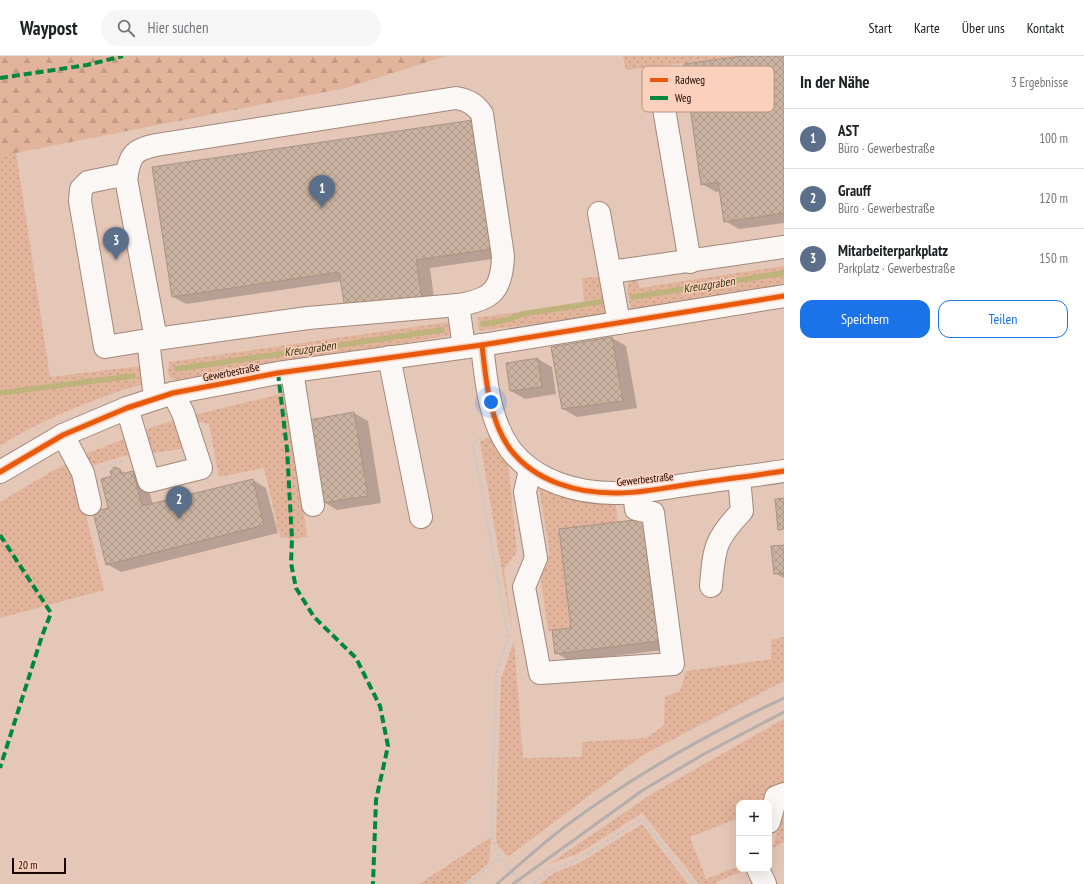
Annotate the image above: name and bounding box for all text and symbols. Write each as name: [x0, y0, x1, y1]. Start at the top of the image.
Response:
search box: [101, 10, 381, 46]
text: Waypost: [20, 16, 77, 40]
icon: search: [115, 17, 137, 39]
text: Hier suchen: [147, 18, 209, 37]
text: Start: [868, 19, 892, 37]
text: Karte: [914, 19, 940, 37]
text: Über uns: [962, 19, 1005, 37]
text: Kontakt: [1027, 19, 1064, 37]
legend: [642, 66, 774, 112]
text: In der Nähe: [800, 71, 870, 93]
text: Radweg: [675, 73, 705, 87]
text: 3 Ergebnisse: [1011, 74, 1068, 91]
text: Weg: [675, 91, 691, 105]
text: AST: [838, 121, 859, 140]
text: 1: [810, 130, 816, 147]
text: 100 m: [1039, 130, 1068, 147]
text: Büro · Gewerbestraße: [838, 140, 935, 157]
pin: 1: [309, 175, 335, 208]
text: Grauff: [838, 181, 871, 200]
text: 2: [810, 190, 816, 207]
text: 120 m: [1039, 190, 1068, 207]
text: Büro · Gewerbestraße: [838, 200, 935, 217]
pin: 3: [103, 227, 129, 260]
text: Mitarbeiterparkplatz: [838, 241, 948, 260]
text: 3: [810, 250, 816, 267]
text: 150 m: [1039, 250, 1068, 267]
text: Parkplatz · Gewerbestraße: [838, 260, 955, 277]
water label: Kreuzgraben: [682, 273, 736, 296]
button: Speichern: [800, 300, 930, 338]
button: Teilen: [938, 300, 1068, 338]
water label: Kreuzgraben: [283, 337, 337, 360]
street label: Gewerbestraße: [202, 360, 261, 384]
your location: [481, 392, 501, 412]
street label: Gewerbestraße: [616, 469, 675, 489]
pin: 2: [166, 486, 192, 519]
map controls: [736, 800, 772, 872]
button: +: [736, 800, 772, 836]
button: −: [736, 836, 772, 872]
scale bar: [12, 856, 66, 875]
text: 20 m: [18, 858, 37, 872]

